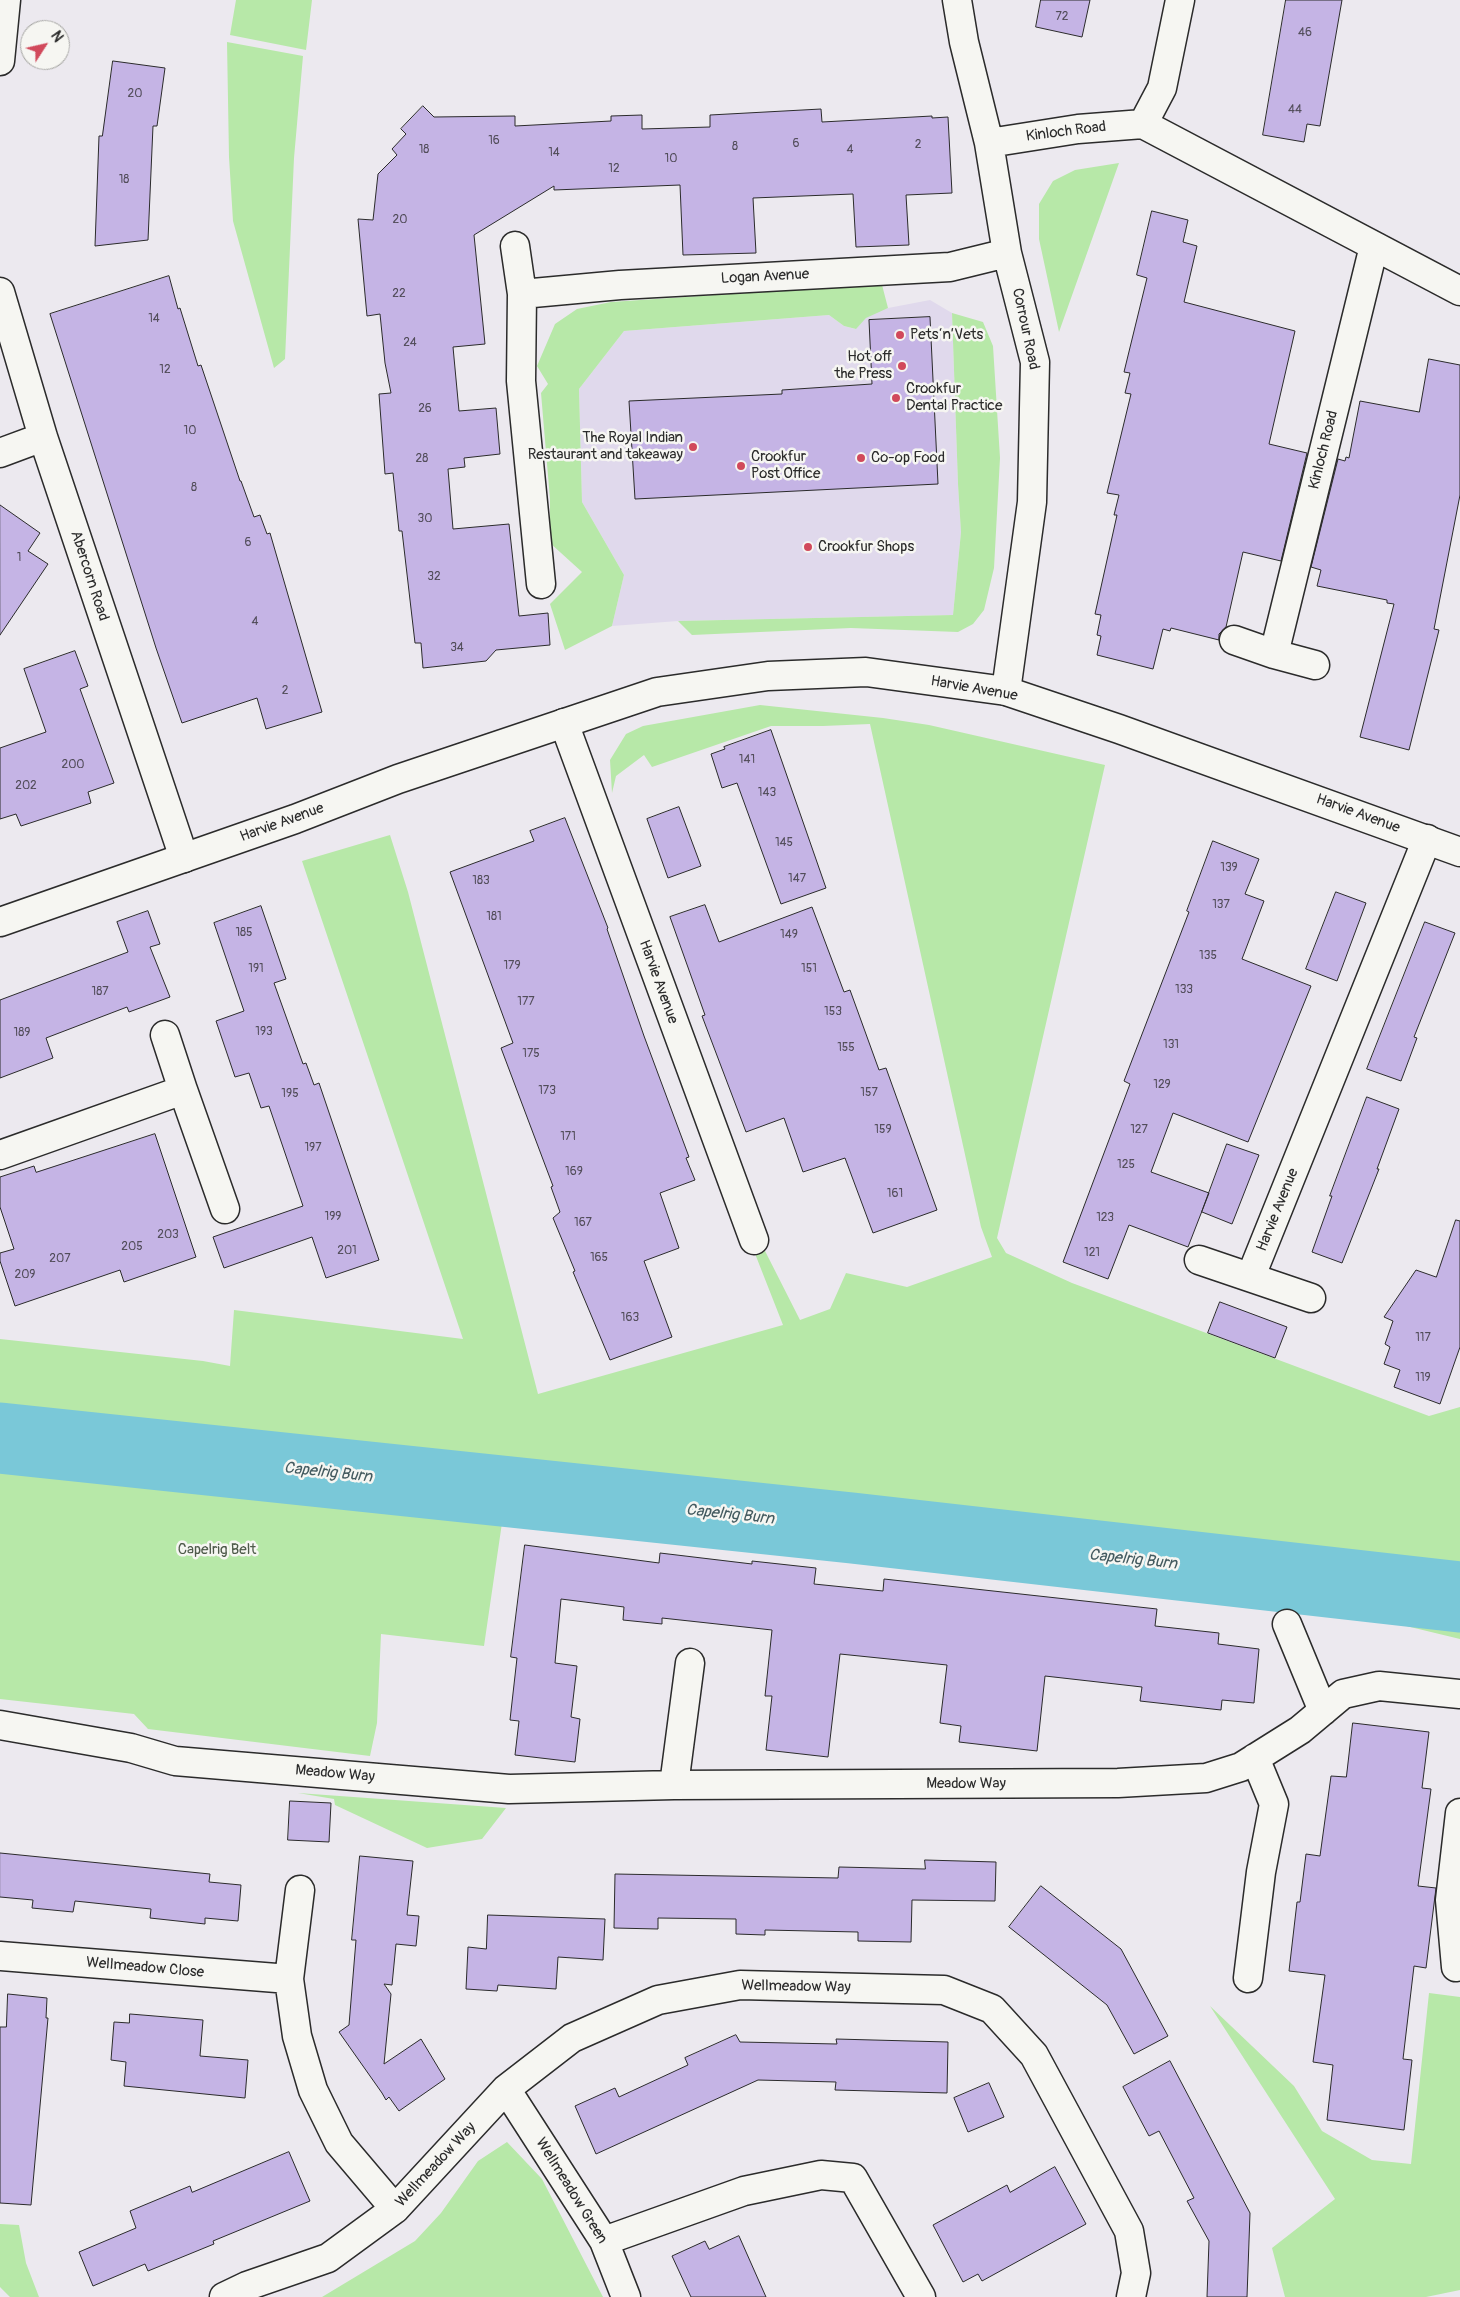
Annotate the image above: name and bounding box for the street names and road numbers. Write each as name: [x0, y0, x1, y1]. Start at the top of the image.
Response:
street label: Kinloch Road: [1025, 118, 1107, 146]
street label: Logan Avenue: [720, 266, 810, 288]
street label: Corrour Road: [1008, 287, 1042, 371]
street label: Kinloch Road: [1306, 409, 1342, 491]
street label: Abercorn Road: [66, 529, 112, 623]
street label: Harvie Avenue: [929, 672, 1019, 706]
street label: Harvie Avenue: [1314, 790, 1402, 838]
street label: Harvie Avenue: [238, 799, 326, 847]
street label: Harvie Avenue: [634, 938, 682, 1026]
street label: Harvie Avenue: [1253, 1166, 1303, 1254]
street label: Meadow Way: [295, 1762, 375, 1786]
street label: Meadow Way: [926, 1775, 1006, 1793]
street label: Wellmeadow Close: [85, 1954, 205, 1982]
street label: Wellmeadow Way: [741, 1977, 851, 1997]
street label: Wellmeadow Way: [392, 2119, 480, 2211]
street label: Wellmeadow Green: [531, 2135, 611, 2247]

